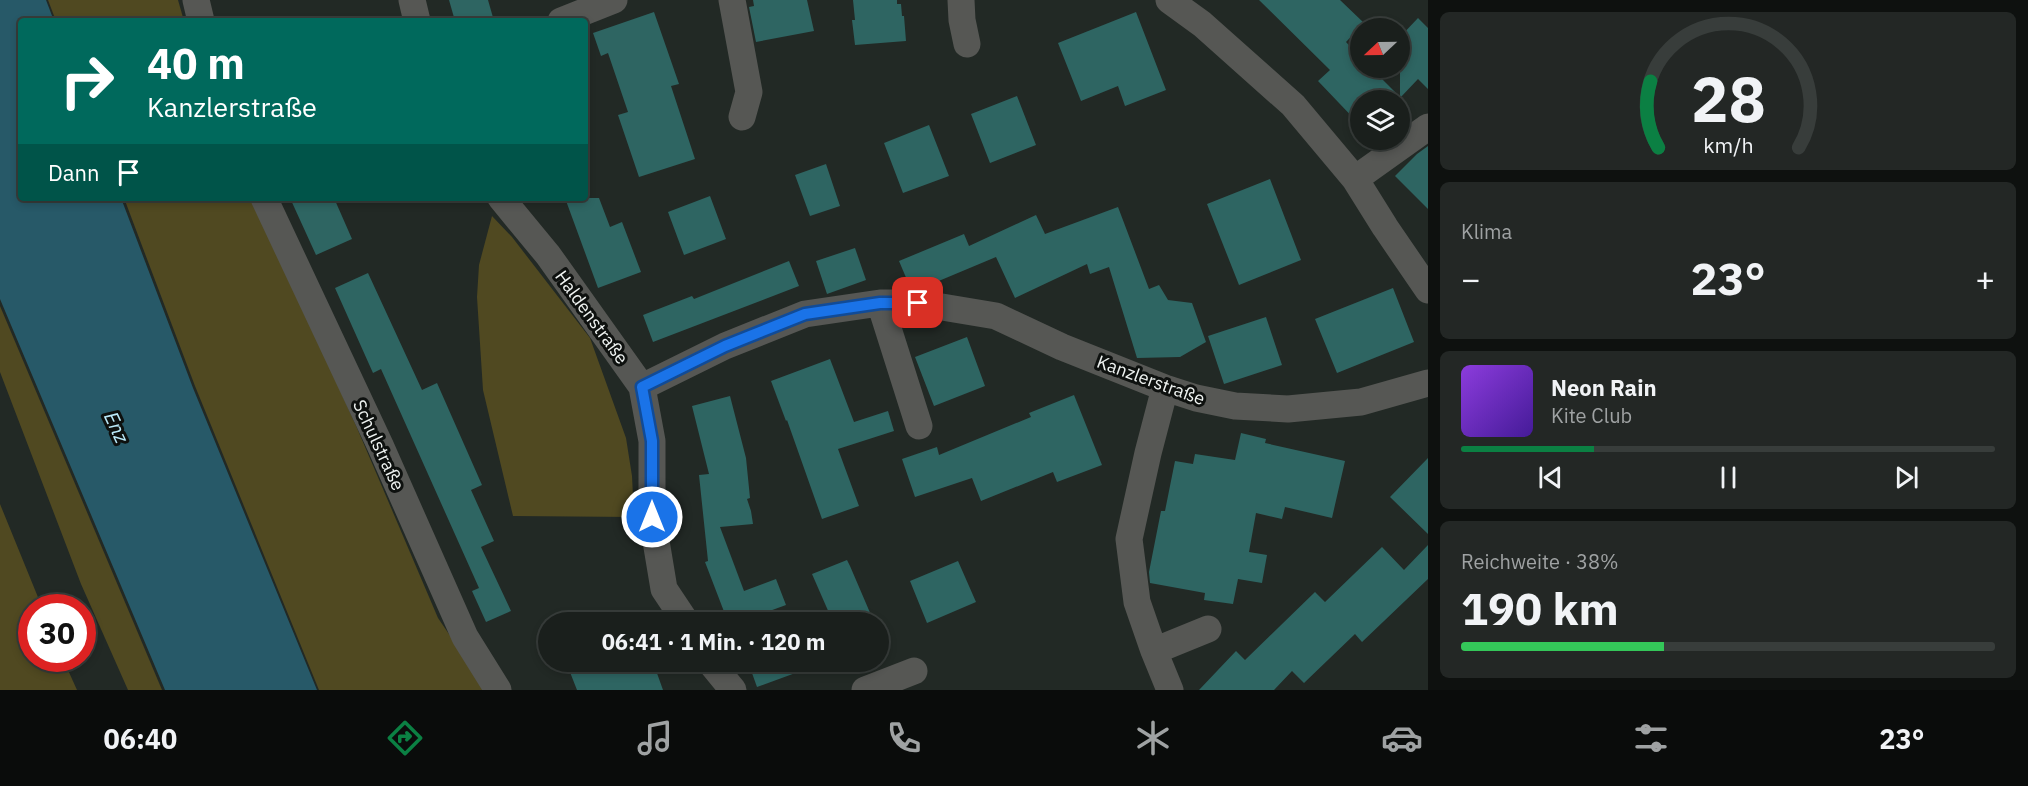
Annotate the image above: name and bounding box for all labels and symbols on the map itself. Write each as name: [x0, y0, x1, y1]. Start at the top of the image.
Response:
north arrow: [1350, 18, 1410, 78]
street label: Haldenstraße: [550, 266, 634, 368]
pin: [892, 277, 943, 328]
street label: Kanzlerstraße: [1094, 350, 1208, 410]
street label: Schulstraße: [348, 396, 410, 494]
water label: Enz: [98, 407, 136, 448]
position arrow: [620, 485, 684, 549]
speed limit sign: 30: [18, 594, 96, 672]

